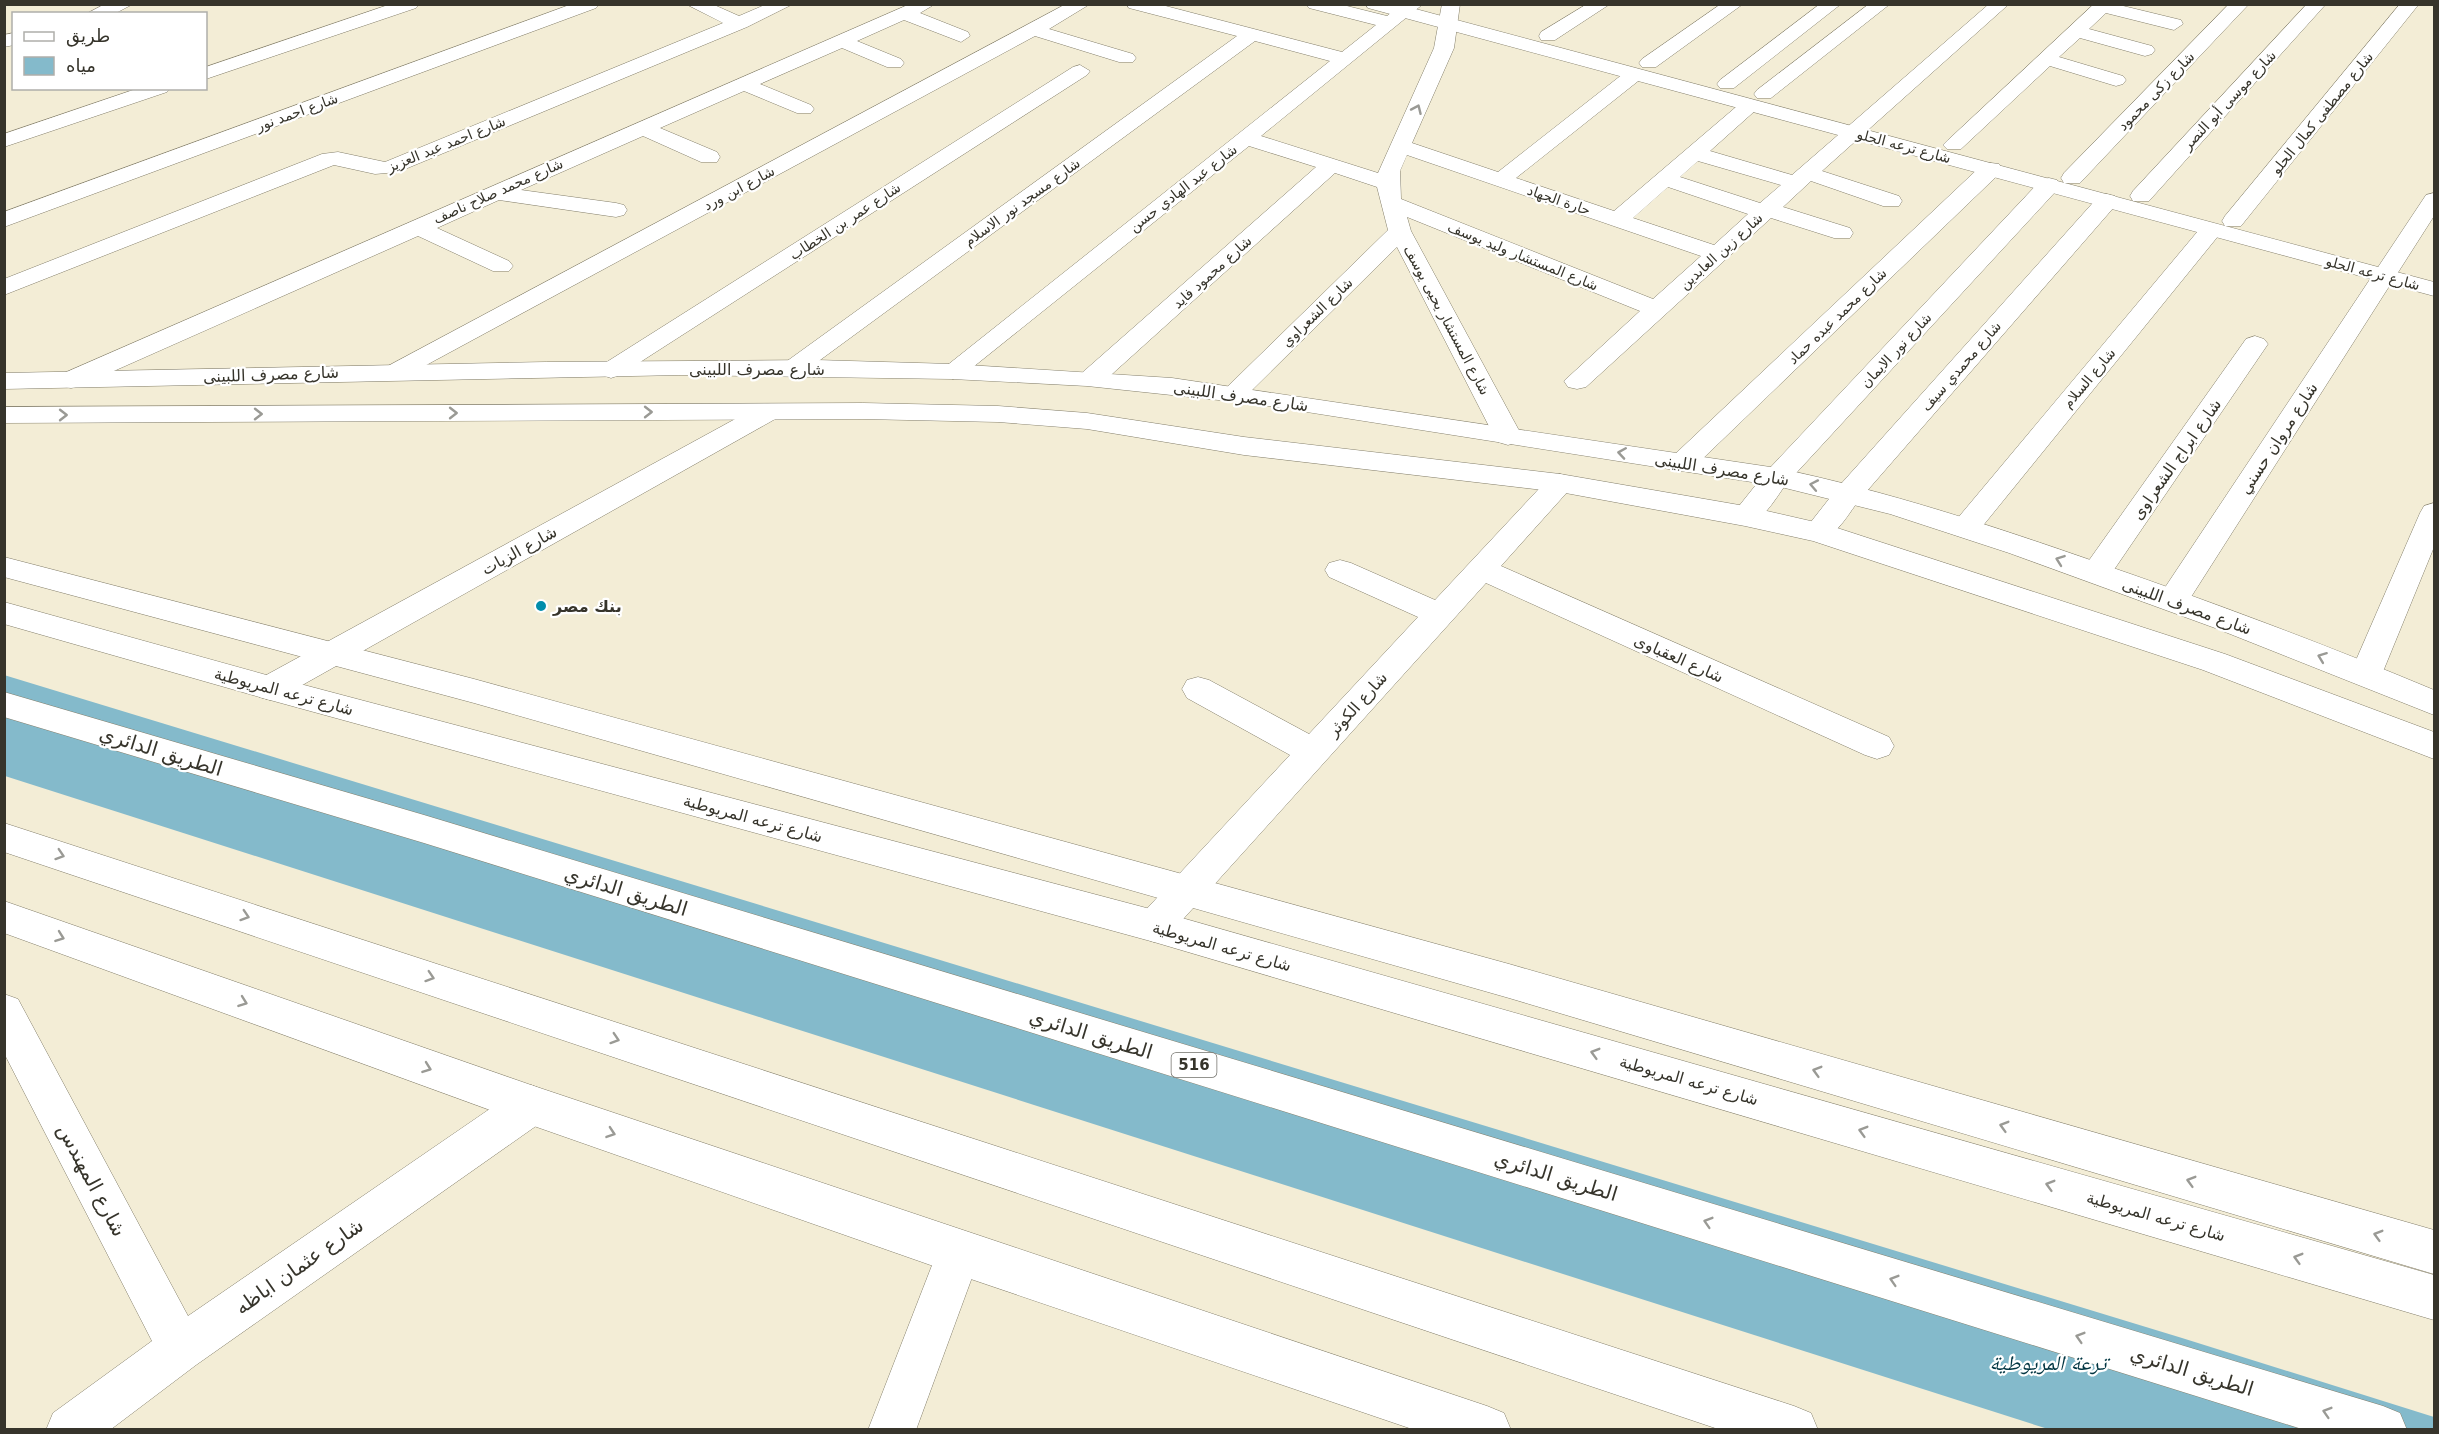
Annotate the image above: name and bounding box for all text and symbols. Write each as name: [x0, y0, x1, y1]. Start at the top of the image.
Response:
legend: [12, 12, 207, 90]
text: طريق: [66, 25, 110, 47]
street label: شارع موسى أبو النصر: [2177, 46, 2280, 154]
street label: شارع زكى محمود: [2114, 48, 2198, 134]
street label: شارع مصطفى كمال الحلو: [2267, 49, 2377, 179]
text: مياه: [66, 55, 96, 76]
street label: شارع احمد نور: [253, 90, 340, 135]
one-way arrow: [1409, 105, 1421, 116]
street label: شارع احمد عبد العزيز: [383, 113, 508, 176]
street label: شارع ترعه الحلو: [1854, 126, 1953, 167]
street label: شارع عبد الهادي حسن: [1126, 141, 1241, 236]
street label: شارع محمد صلاح ناصف: [431, 155, 566, 228]
street label: شارع مسجد نور الاسلام: [961, 155, 1084, 250]
street label: شارع ابن ورد: [701, 163, 778, 214]
street label: شارع عمر بن الخطاب: [786, 179, 904, 264]
street label: حارة الجهاد: [1525, 182, 1593, 219]
street label: شارع زين العابدين: [1676, 209, 1767, 293]
street label: شارع المستشار وليد يوسف: [1445, 218, 1601, 294]
street label: شارع محمود فايد: [1169, 232, 1255, 312]
street label: شارع المستشار يحيى يوسف: [1400, 242, 1493, 398]
street label: شارع ترعه الحلو: [2323, 253, 2422, 294]
street label: شارع محمد عبده حماد: [1784, 265, 1890, 368]
street label: شارع الشعراوي: [1278, 274, 1356, 351]
street label: شارع نور الايمان: [1857, 309, 1935, 391]
street label: شارع محمدي سيف: [1918, 318, 2005, 415]
street label: شارع السلام: [2059, 345, 2119, 412]
street label: شارع مصرف اللبينى: [689, 360, 825, 380]
street label: شارع مصرف اللبينى: [203, 363, 339, 387]
street label: شارع مصرف اللبينى: [1172, 378, 1310, 416]
street label: شارع مروان حسني: [2235, 379, 2322, 498]
street label: شارع ابراج الشعراوى: [2128, 395, 2226, 524]
one-way arrow: [643, 406, 652, 418]
one-way arrow: [448, 407, 457, 419]
one-way arrow: [253, 408, 262, 420]
one-way arrow: [58, 409, 67, 421]
one-way arrow: [1617, 448, 1626, 460]
street label: شارع مصرف اللبينى: [1653, 449, 1791, 491]
one-way arrow: [1809, 479, 1819, 492]
street label: شارع الزيات: [478, 522, 561, 580]
one-way arrow: [2056, 555, 2067, 567]
street label: شارع مصرف اللبينى: [2119, 574, 2254, 640]
place label: بنك مصر: [552, 597, 622, 616]
marker: بنك مصر: [534, 599, 548, 613]
street label: شارع العقباوى: [1631, 630, 1726, 688]
one-way arrow: [2317, 652, 2328, 664]
street label: شارع ترعه المريوطية: [212, 664, 356, 720]
street label: شارع الكوثر: [1323, 668, 1392, 742]
street label: الطريق الدائري: [96, 721, 226, 782]
street label: شارع ترعه المريوطية: [681, 791, 825, 847]
one-way arrow: [54, 848, 65, 860]
street label: الطريق الدائري: [561, 861, 691, 922]
one-way arrow: [239, 909, 250, 921]
street label: شارع ترعه المريوطية: [1150, 918, 1293, 976]
one-way arrow: [54, 929, 64, 942]
one-way arrow: [424, 970, 435, 983]
one-way arrow: [237, 995, 248, 1008]
street label: الطريق الدائري: [1026, 1004, 1156, 1065]
one-way arrow: [609, 1032, 620, 1044]
one-way arrow: [1590, 1048, 1601, 1060]
street label: شارع ترعه المريوطية: [1617, 1052, 1760, 1110]
road number: 516: [1172, 1053, 1216, 1077]
one-way arrow: [421, 1061, 432, 1074]
one-way arrow: [1812, 1066, 1823, 1078]
street label: شارع المهندس: [52, 1120, 132, 1240]
one-way arrow: [1999, 1121, 2010, 1133]
one-way arrow: [605, 1125, 616, 1138]
one-way arrow: [1858, 1125, 1868, 1138]
street label: الطريق الدائري: [1491, 1146, 1621, 1207]
one-way arrow: [2186, 1176, 2197, 1188]
one-way arrow: [2045, 1180, 2056, 1192]
street label: شارع ترعه المريوطية: [2084, 1188, 2227, 1246]
street label: شارع عثمان اباظه: [230, 1213, 368, 1319]
one-way arrow: [1703, 1217, 1714, 1230]
one-way arrow: [2373, 1230, 2383, 1243]
one-way arrow: [2293, 1253, 2304, 1265]
one-way arrow: [1889, 1275, 1900, 1287]
one-way arrow: [2076, 1332, 2086, 1344]
street label: الطريق الدائري: [2127, 1341, 2257, 1402]
water label: ترعة المريوطية: [1989, 1351, 2111, 1375]
one-way arrow: [2322, 1407, 2333, 1419]

